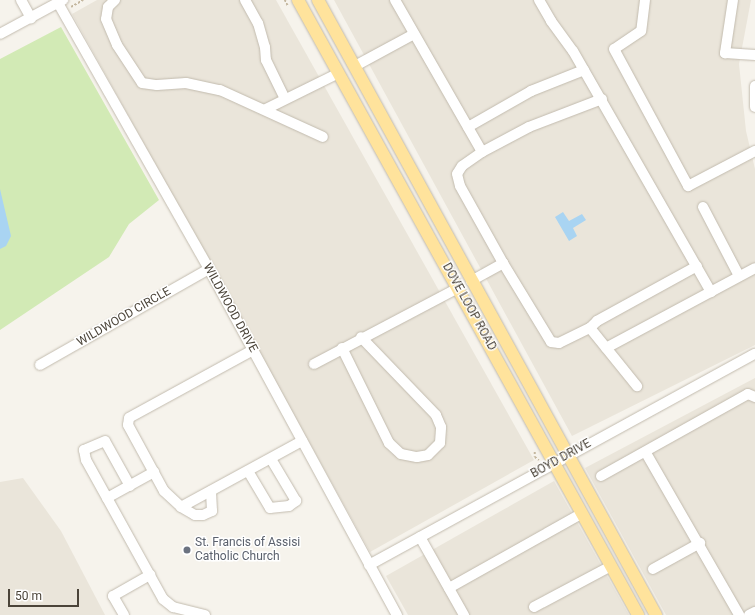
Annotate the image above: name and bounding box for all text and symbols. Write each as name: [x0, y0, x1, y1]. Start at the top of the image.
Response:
street label: WILDWOOD DRIVE: [200, 261, 260, 355]
street label: DOVE LOOP ROAD: [439, 261, 499, 353]
street label: WILDWOOD CIRCLE: [75, 284, 173, 350]
street label: BOYD DRIVE: [528, 437, 594, 481]
place label: St. Francis of Assisi Catholic Church: [195, 536, 300, 564]
marker: St. Francis of Assisi Catholic Church: [182, 545, 192, 555]
scale bar: [10, 581, 81, 607]
text: 50 m: [15, 589, 42, 603]

